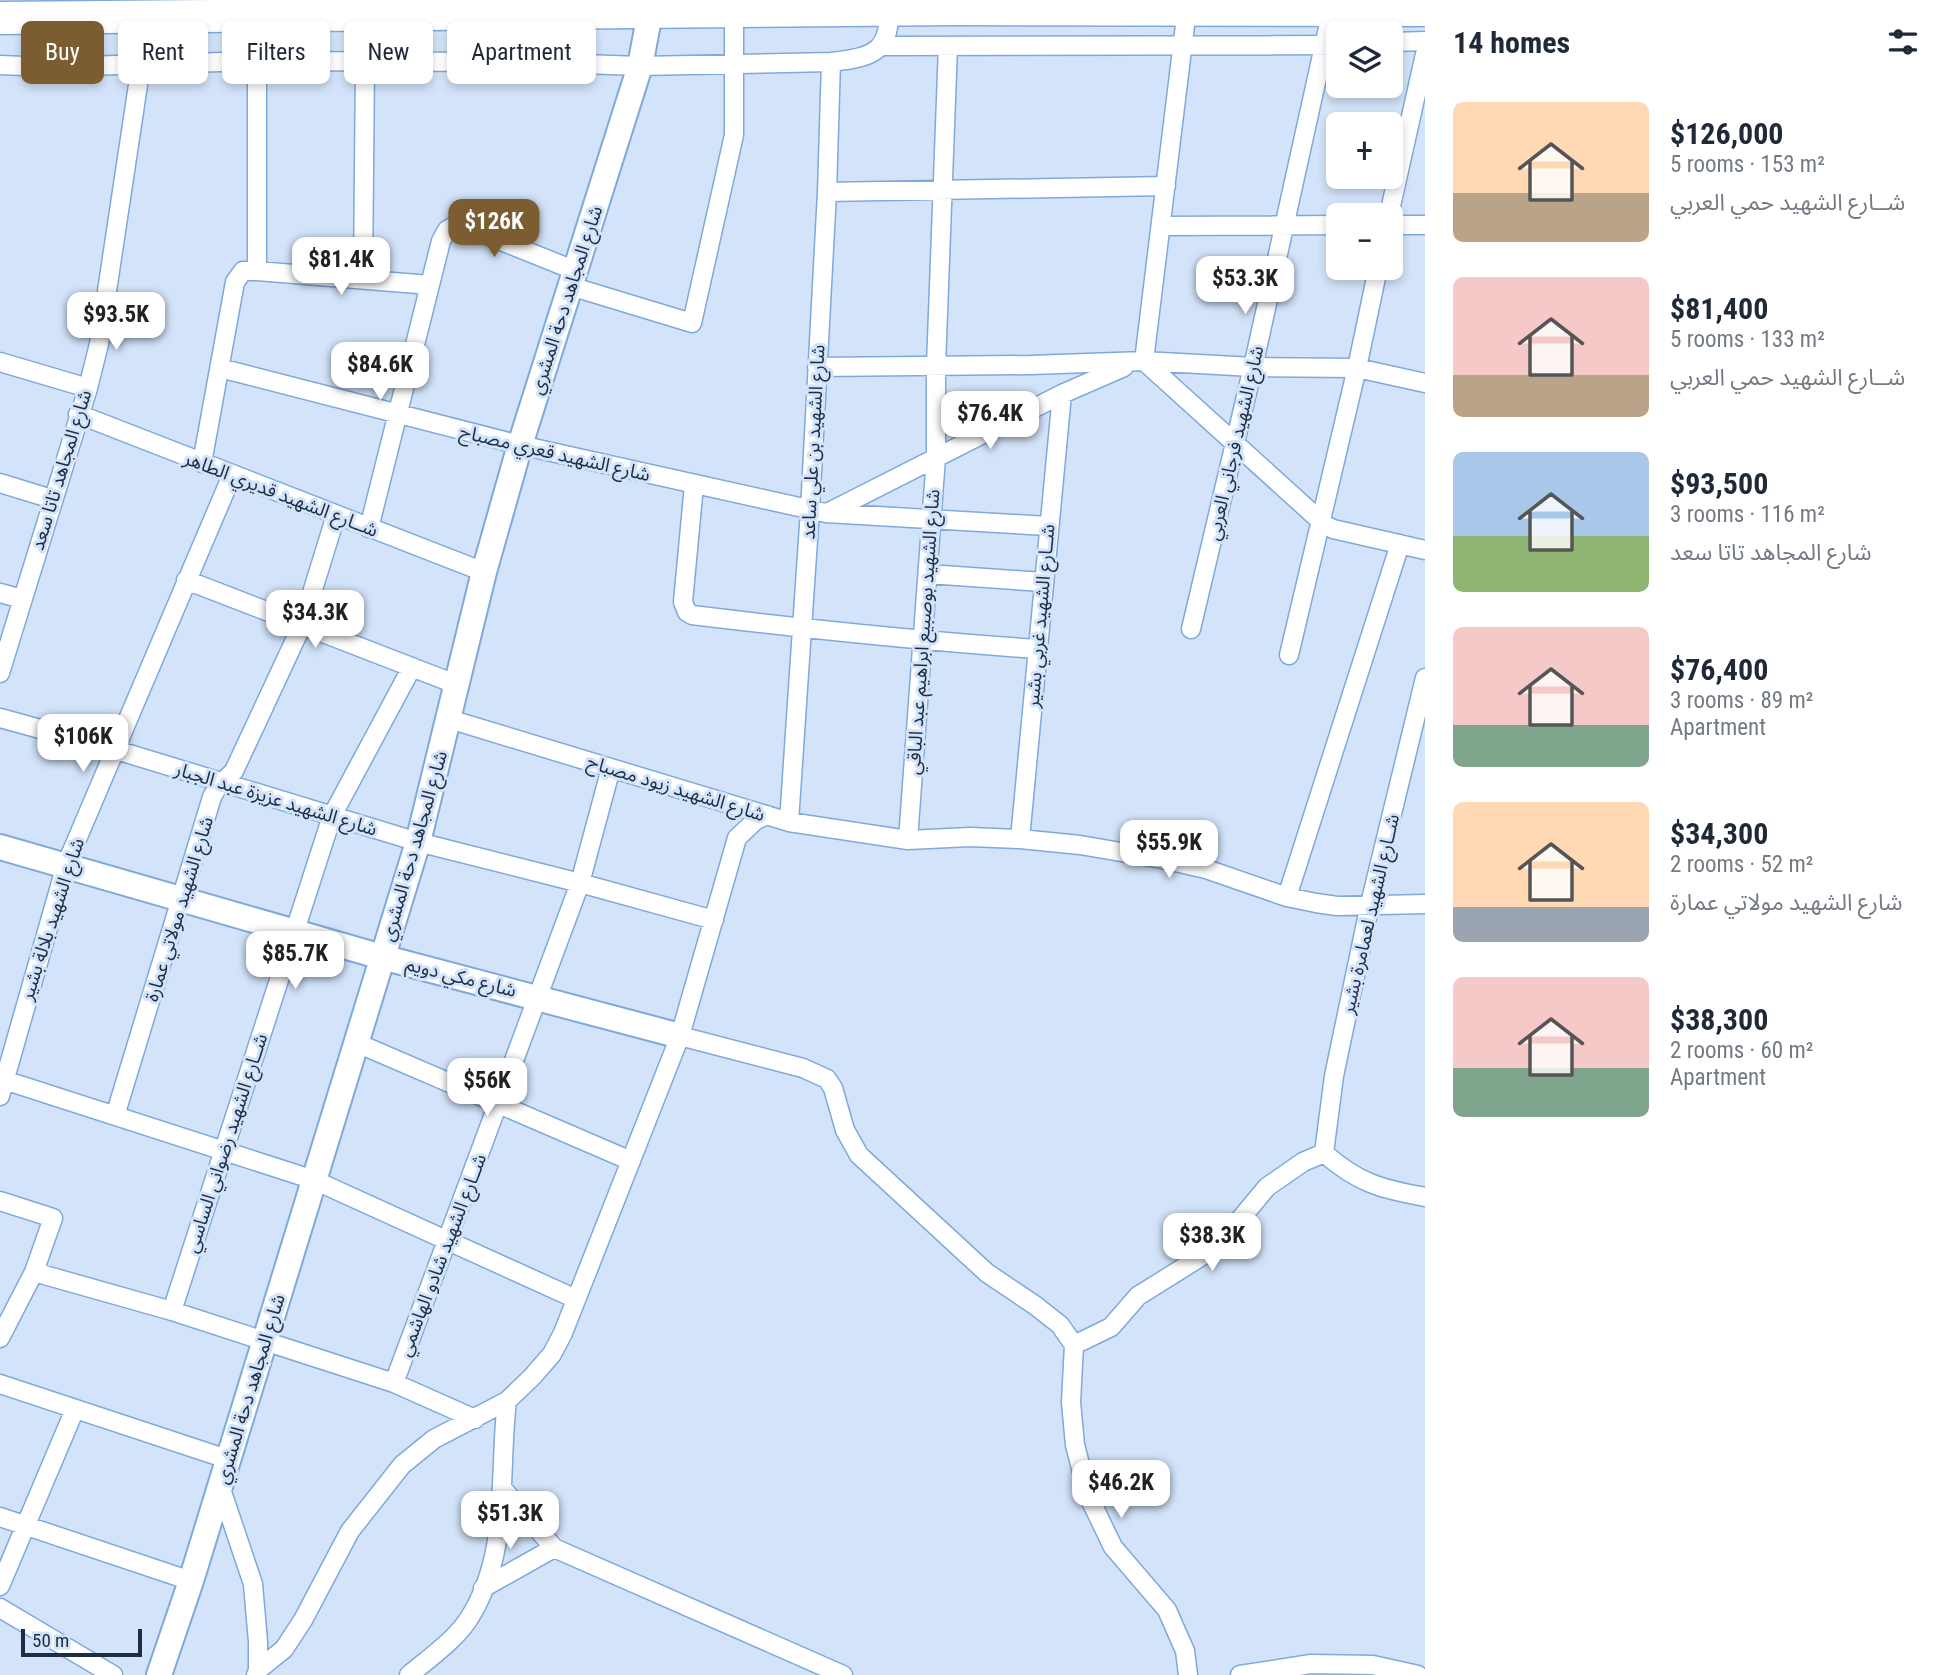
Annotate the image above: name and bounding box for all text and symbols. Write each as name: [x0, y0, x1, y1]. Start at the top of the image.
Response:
chip: Buy: [21, 21, 104, 84]
chip: Rent: [118, 21, 208, 84]
chip: Filters: [222, 21, 330, 84]
chip: New: [344, 21, 433, 84]
chip: Apartment: [447, 21, 596, 84]
map controls: [1326, 21, 1403, 280]
button: layers: [1326, 21, 1403, 98]
icon: filters: [1884, 23, 1922, 61]
text: 14 homes: [1453, 25, 1570, 60]
button: +: [1326, 112, 1403, 189]
text: $126,000: [1670, 116, 1783, 151]
icon: home: [1509, 130, 1593, 214]
text: 5 rooms · 153 m²: [1670, 151, 1825, 178]
text: شــارع الشهيد حمي العربي: [1670, 189, 1905, 216]
pin: $126K: [445, 200, 543, 259]
street label: شارع المجاهد دحة المشري: [525, 203, 611, 398]
button: −: [1326, 203, 1403, 280]
text: $126K: [464, 208, 524, 235]
pin: $81.4K: [284, 238, 398, 297]
text: $81.4K: [308, 246, 374, 273]
pin: $53.3K: [1188, 256, 1302, 316]
text: $53.3K: [1212, 265, 1278, 292]
text: $81,400: [1670, 291, 1768, 326]
pin: $93.5K: [59, 292, 173, 352]
text: $93.5K: [83, 301, 149, 328]
icon: home: [1509, 305, 1593, 389]
text: 5 rooms · 133 m²: [1670, 326, 1825, 353]
pin: $84.6K: [323, 342, 437, 402]
street label: شارع الشهيد فرجاني العربي: [1201, 343, 1272, 543]
street label: شارع الشهيد بن علي ساعد: [796, 344, 833, 540]
text: $84.6K: [347, 351, 413, 378]
text: شــارع الشهيد حمي العربي: [1670, 364, 1905, 391]
street label: شارع المجاهد تاتا سعد: [26, 387, 98, 554]
pin: $76.4K: [933, 392, 1047, 451]
text: $76.4K: [957, 400, 1023, 427]
street label: شارع الشهيد قعري مصباح: [457, 420, 653, 489]
street label: شــارع الشهيد قديري الطاهر: [179, 446, 381, 545]
text: $93,500: [1670, 466, 1768, 501]
icon: home: [1509, 480, 1593, 564]
street label: شارع الشهيد بوصبيع ابراهيم عبد الباقي: [902, 488, 948, 776]
text: 3 rooms · 116 m²: [1670, 501, 1825, 528]
street label: شــارع الشهيد غربي بشير: [1020, 523, 1063, 710]
text: شارع المجاهد تاتا سعد: [1670, 539, 1872, 566]
pin: $34.3K: [258, 590, 372, 650]
text: $34.3K: [282, 599, 348, 626]
text: $76,400: [1670, 652, 1768, 687]
icon: home: [1509, 655, 1593, 739]
text: 3 rooms · 89 m²: [1670, 687, 1813, 714]
pin: $106K: [34, 714, 132, 774]
text: Apartment: [1670, 714, 1766, 741]
text: $106K: [53, 723, 113, 750]
street label: شارع المجاهد دحة المشري: [376, 748, 456, 945]
street label: شارع الشهيد زيود مصباح: [584, 750, 768, 828]
street label: شارع الشهيد عزيزة عبد الجبار: [171, 757, 380, 843]
street label: شــارع الشهيد لعمامرة بشير: [1336, 812, 1406, 1018]
street label: شارع الشهيد مولاتي عمارة: [140, 814, 221, 1005]
text: $34,300: [1670, 816, 1768, 851]
pin: $55.9K: [1112, 820, 1226, 880]
text: $55.9K: [1136, 829, 1202, 856]
icon: home: [1509, 830, 1593, 914]
street label: شارع الشهيد بلالة بشير: [15, 835, 91, 1005]
text: 2 rooms · 52 m²: [1670, 851, 1813, 878]
text: شارع الشهيد مولاتي عمارة: [1670, 889, 1903, 916]
pin: $85.7K: [238, 932, 352, 991]
text: $85.7K: [262, 940, 328, 967]
street label: شارع مكي دويم: [402, 952, 519, 1005]
text: $38,300: [1670, 1002, 1768, 1037]
icon: home: [1509, 1005, 1593, 1089]
street label: شــارع الشهيد رضواني الساسي: [180, 1031, 276, 1256]
text: 2 rooms · 60 m²: [1670, 1037, 1813, 1064]
pin: $56K: [446, 1058, 528, 1118]
text: Apartment: [1670, 1064, 1766, 1091]
text: $56K: [463, 1067, 511, 1094]
street label: شــارع الشهيد شادو الهاشمي: [393, 1150, 494, 1361]
pin: $38.3K: [1155, 1214, 1269, 1273]
text: $38.3K: [1179, 1222, 1245, 1249]
street label: شارع المجاهد دحة المشري: [210, 1291, 293, 1488]
pin: $46.2K: [1064, 1460, 1178, 1520]
text: $46.2K: [1088, 1469, 1154, 1496]
pin: $51.3K: [453, 1492, 567, 1551]
text: $51.3K: [477, 1500, 543, 1527]
scale bar: [21, 1626, 142, 1658]
text: 50 m: [32, 1629, 69, 1652]

